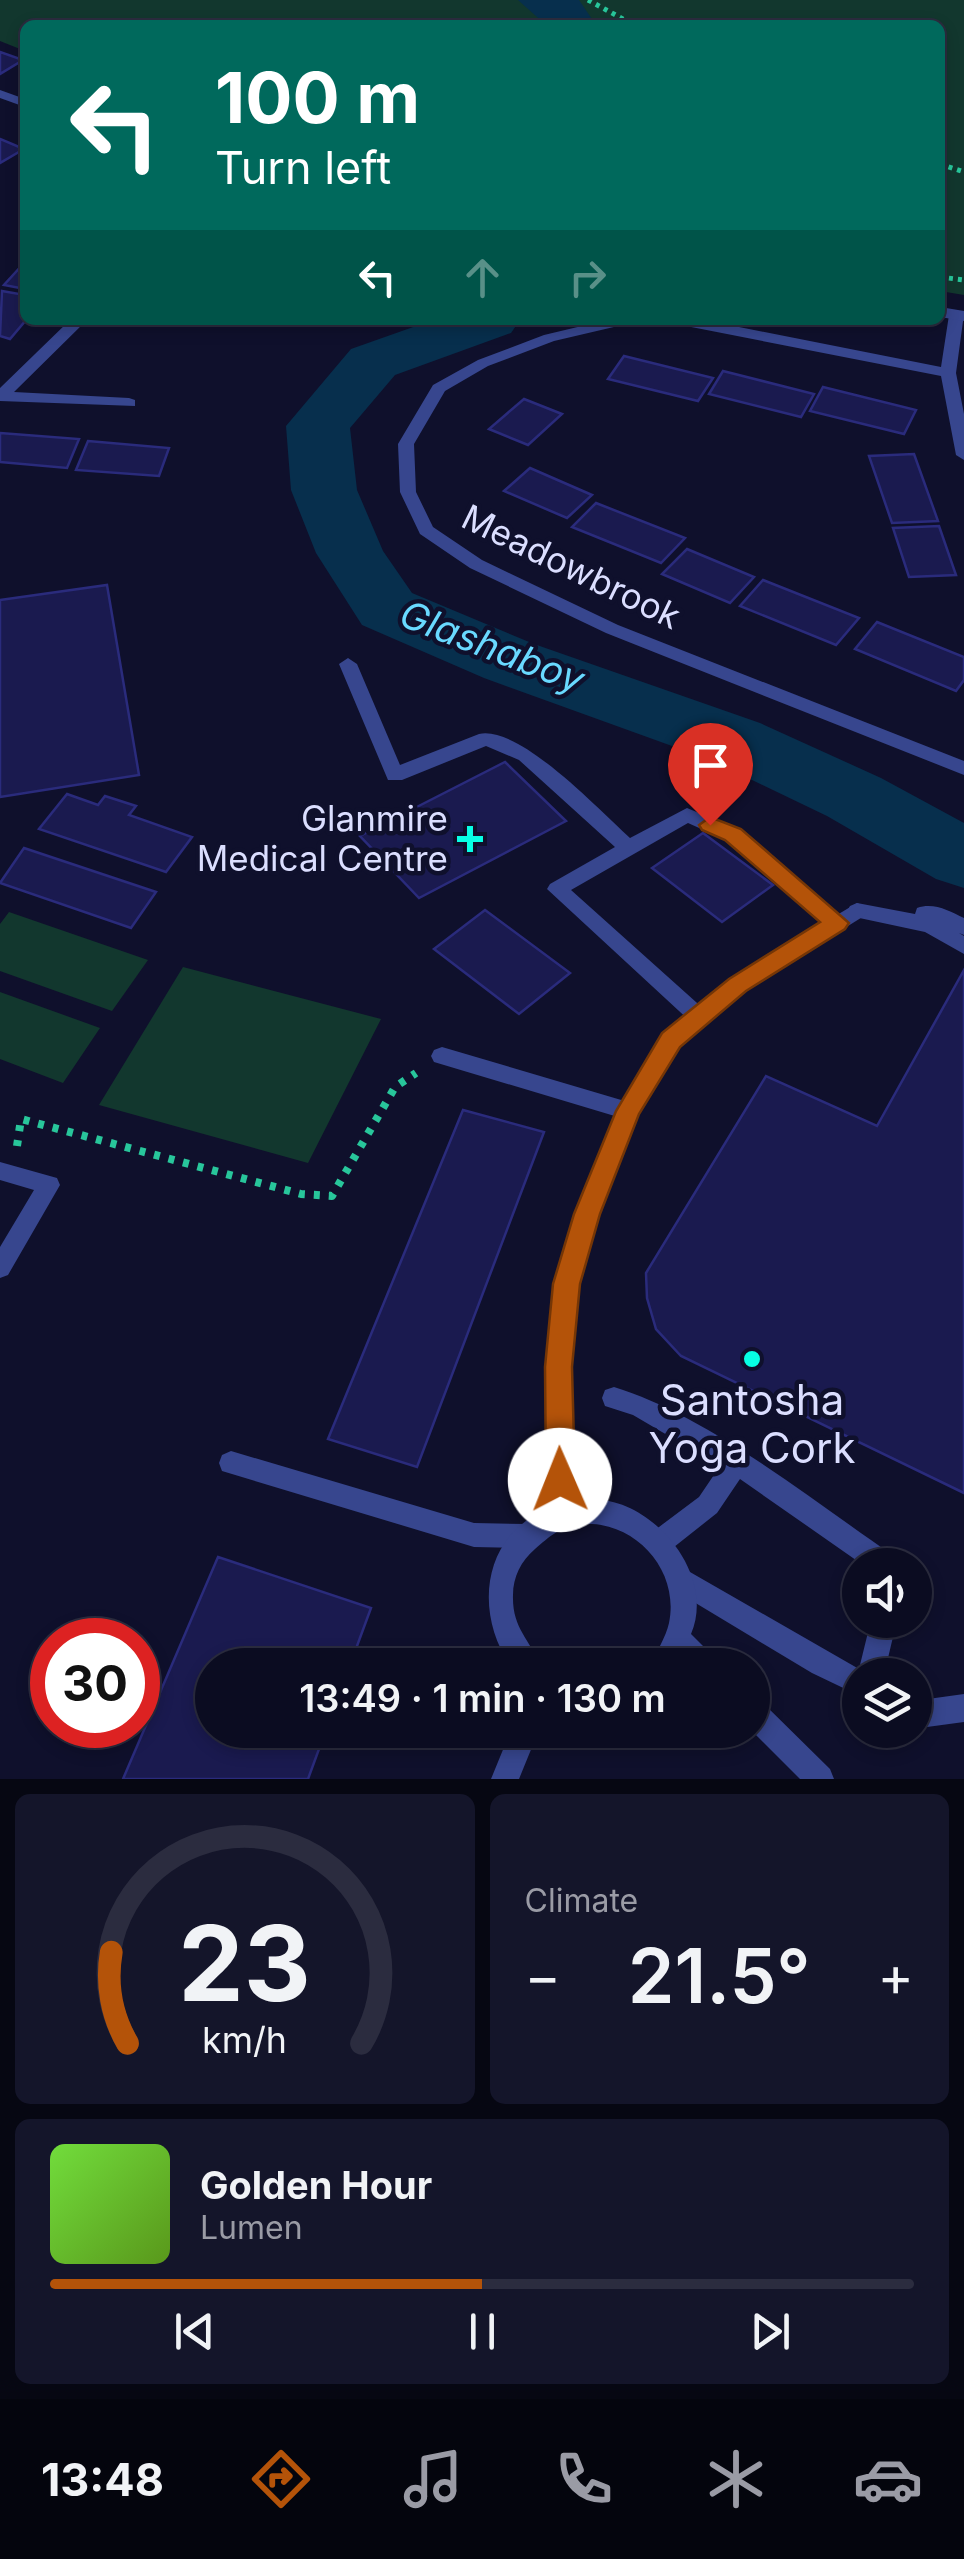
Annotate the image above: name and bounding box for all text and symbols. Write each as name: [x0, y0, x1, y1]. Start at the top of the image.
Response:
text: 100 m: [215, 55, 420, 140]
icon: left: [50, 60, 180, 190]
text: Turn left: [215, 140, 391, 195]
icon: left: [350, 250, 405, 305]
icon: ahead: [455, 250, 510, 305]
icon: right: [560, 250, 615, 305]
street label: Meadowbrook: [455, 495, 687, 637]
water label: Glashaboy: [394, 590, 592, 703]
pin: [668, 723, 753, 826]
icon: arrive: [683, 738, 738, 793]
place label: Glanmire Medical Centre: [197, 797, 448, 879]
marker: Glanmire Medical Centre: [457, 826, 483, 852]
marker: Santosha Yoga Cork: [741, 1348, 763, 1370]
place label: Santosha Yoga Cork: [648, 1374, 856, 1473]
position arrow: [508, 1428, 612, 1532]
map controls: [842, 1548, 932, 1748]
button: sound: [842, 1548, 932, 1638]
speed limit sign: 30: [30, 1618, 160, 1748]
button: layers: [842, 1658, 932, 1748]
text: 13:49 · 1 min · 130 m: [299, 1675, 666, 1721]
text: Climate: [525, 1881, 638, 1920]
text: 23: [178, 1900, 311, 2026]
text: 21.5°: [628, 1930, 811, 2021]
text: −: [525, 1943, 561, 2009]
text: +: [878, 1943, 914, 2009]
text: km/h: [202, 2018, 287, 2062]
text: Golden Hour: [200, 2162, 432, 2208]
text: Lumen: [200, 2208, 303, 2247]
icon: previous: [167, 2304, 222, 2359]
icon: pause: [455, 2304, 510, 2359]
icon: next: [743, 2304, 798, 2359]
icon: directions: [246, 2444, 316, 2514]
icon: music: [398, 2444, 468, 2514]
icon: phone: [549, 2444, 619, 2514]
icon: climate: [701, 2444, 771, 2514]
icon: car: [853, 2444, 923, 2514]
text: 13:48: [41, 2452, 164, 2507]

